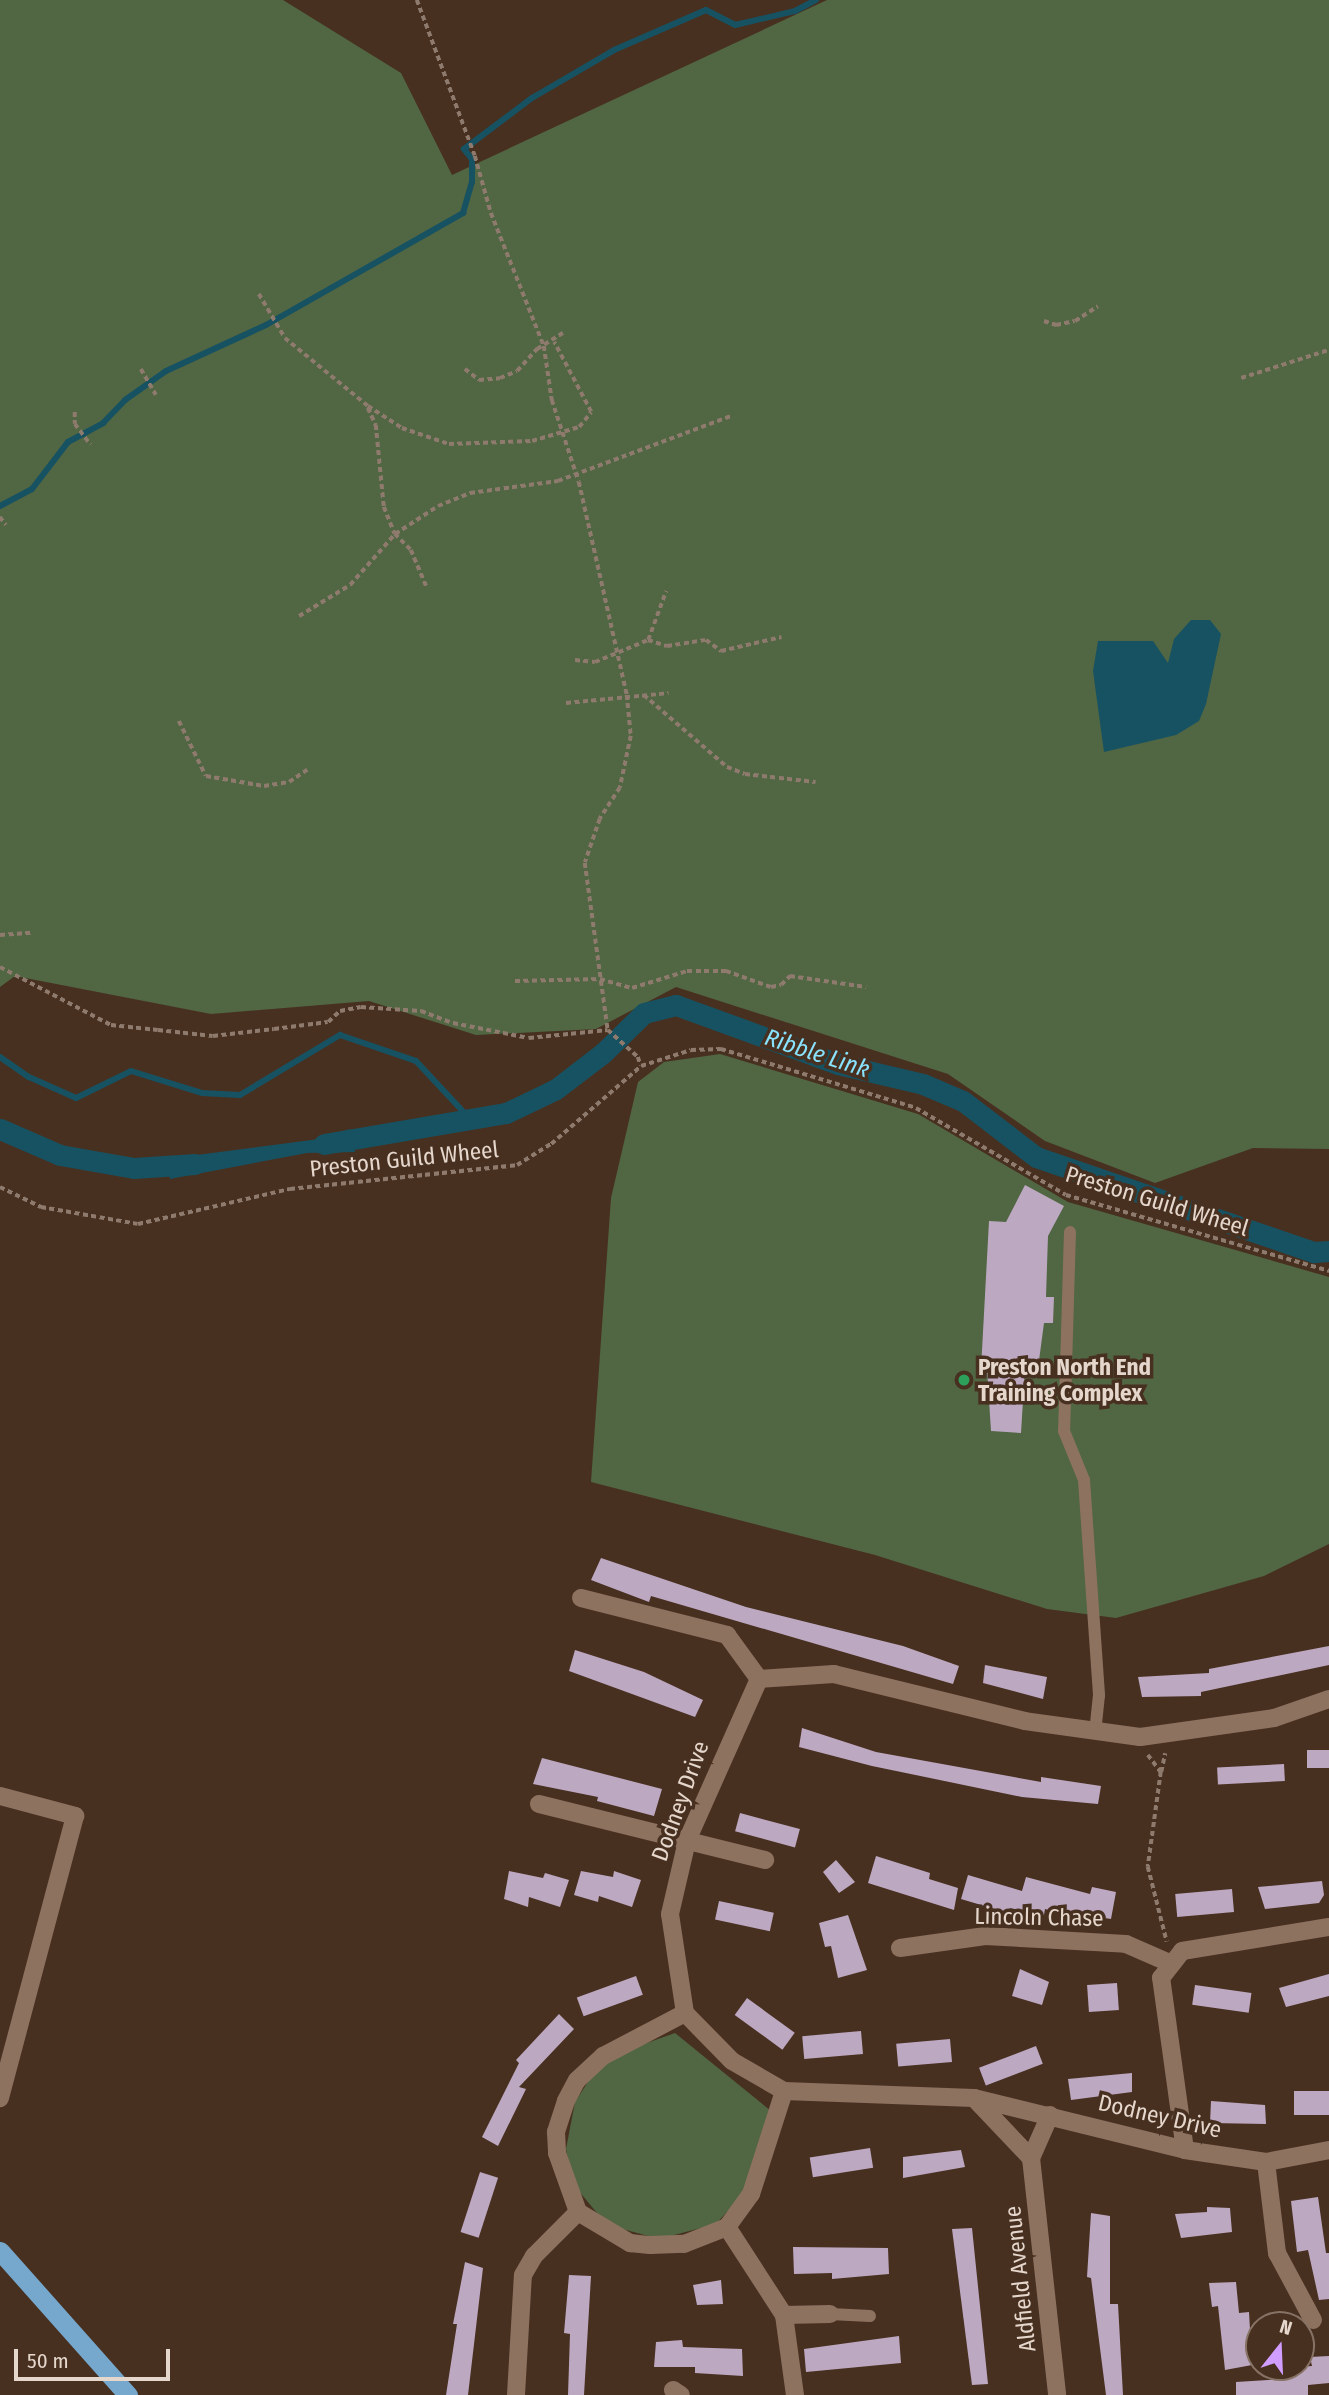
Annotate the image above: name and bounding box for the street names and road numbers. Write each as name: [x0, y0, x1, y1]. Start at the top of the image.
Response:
street label: Preston Guild Wheel: [308, 1135, 500, 1183]
street label: Preston Guild Wheel: [1062, 1160, 1252, 1242]
street label: Dodney Drive: [646, 1737, 714, 1865]
street label: Lincoln Chase: [974, 1902, 1104, 1932]
street label: Dodney Drive: [1096, 2088, 1224, 2144]
street label: Aldfield Avenue: [999, 2205, 1041, 2353]

